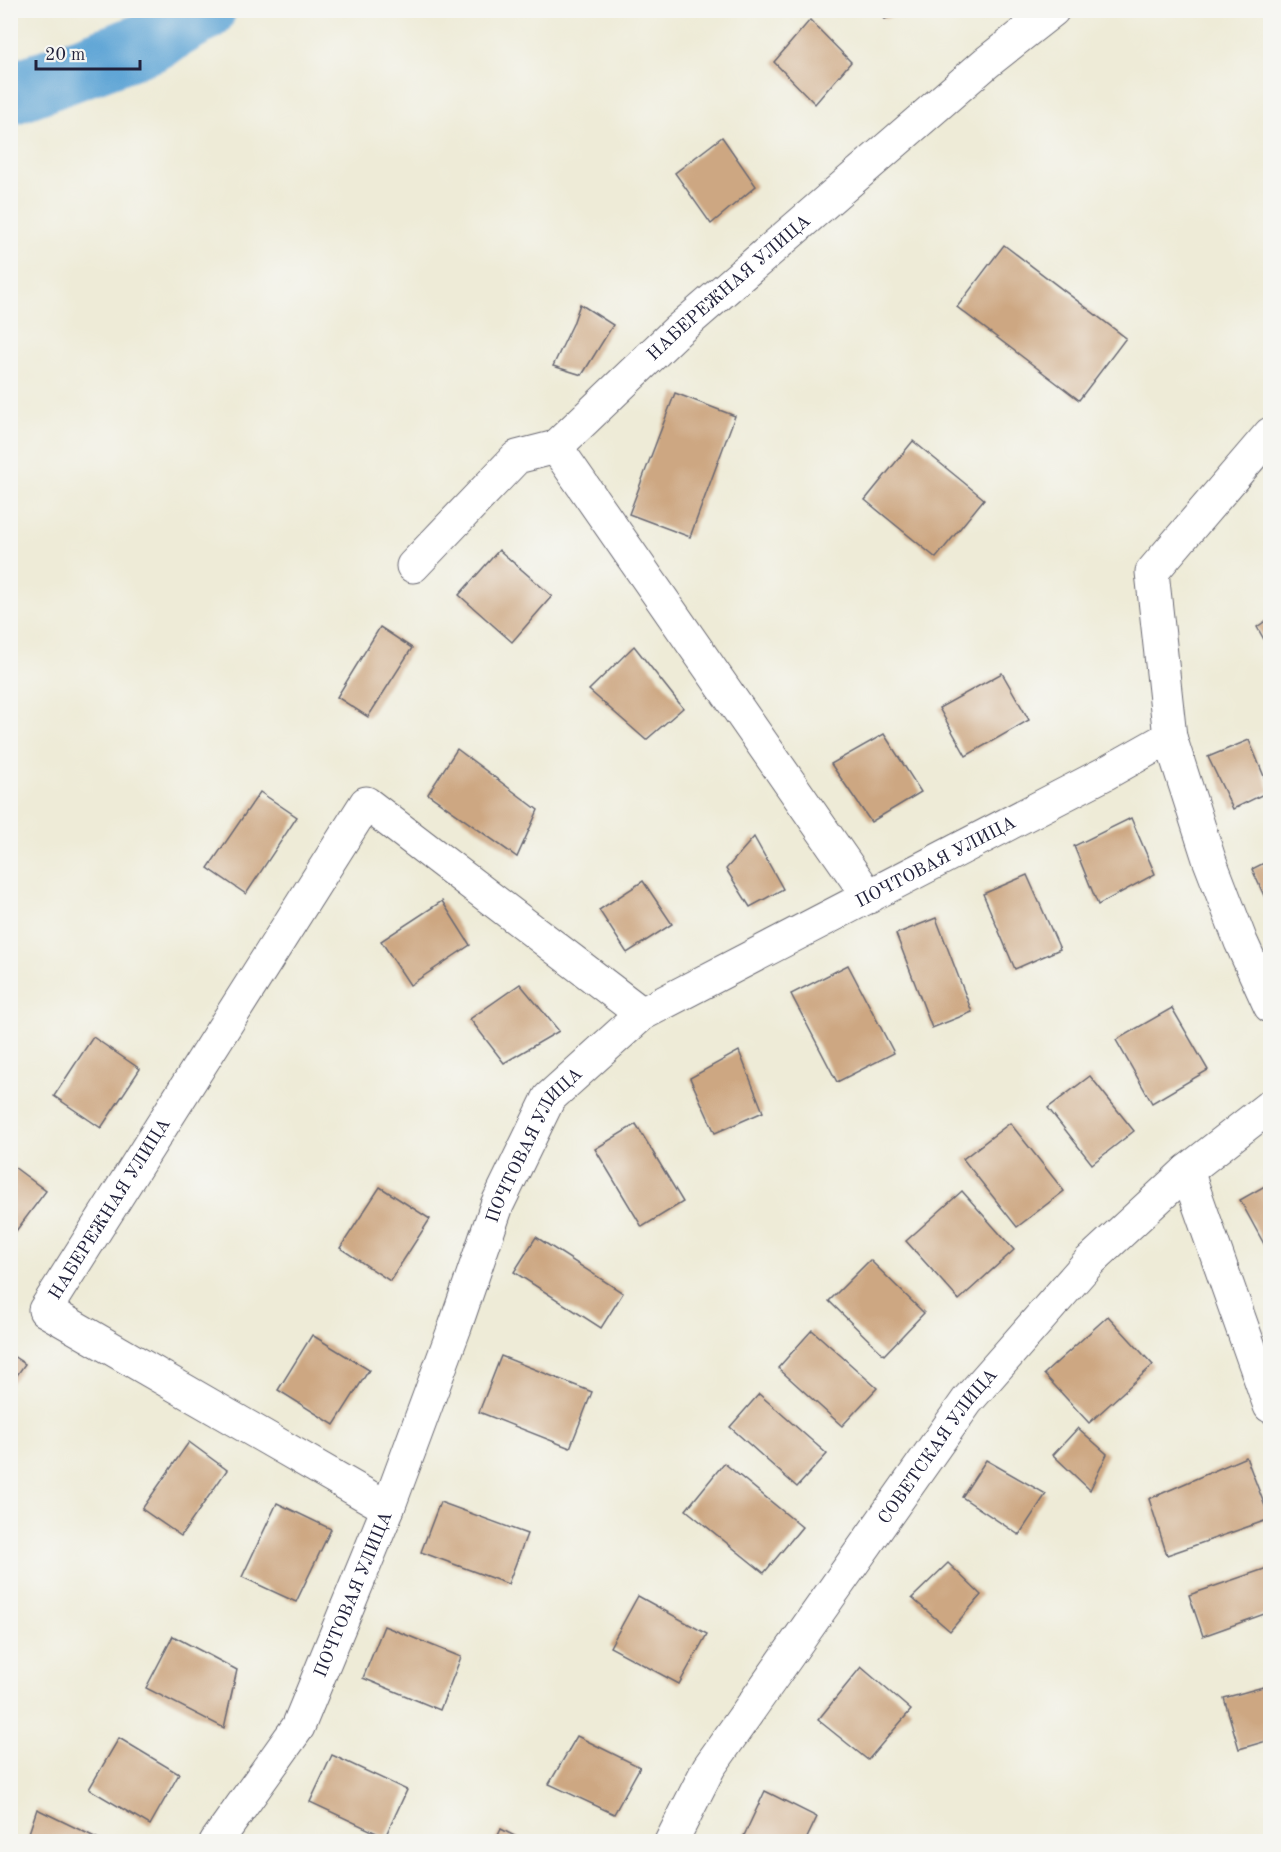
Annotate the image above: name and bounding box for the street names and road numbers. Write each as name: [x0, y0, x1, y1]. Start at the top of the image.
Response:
street label: НАБЕРЕЖНАЯ УЛИЦА: [644, 212, 814, 364]
street label: ПОЧТОВАЯ УЛИЦА: [853, 813, 1019, 911]
street label: ПОЧТОВАЯ УЛИЦА: [484, 1065, 586, 1225]
street label: НАБЕРЕЖНАЯ УЛИЦА: [46, 1115, 174, 1303]
street label: СОВЕТСКАЯ УЛИЦА: [875, 1365, 1001, 1528]
street label: ПОЧТОВАЯ УЛИЦА: [311, 1509, 396, 1680]

